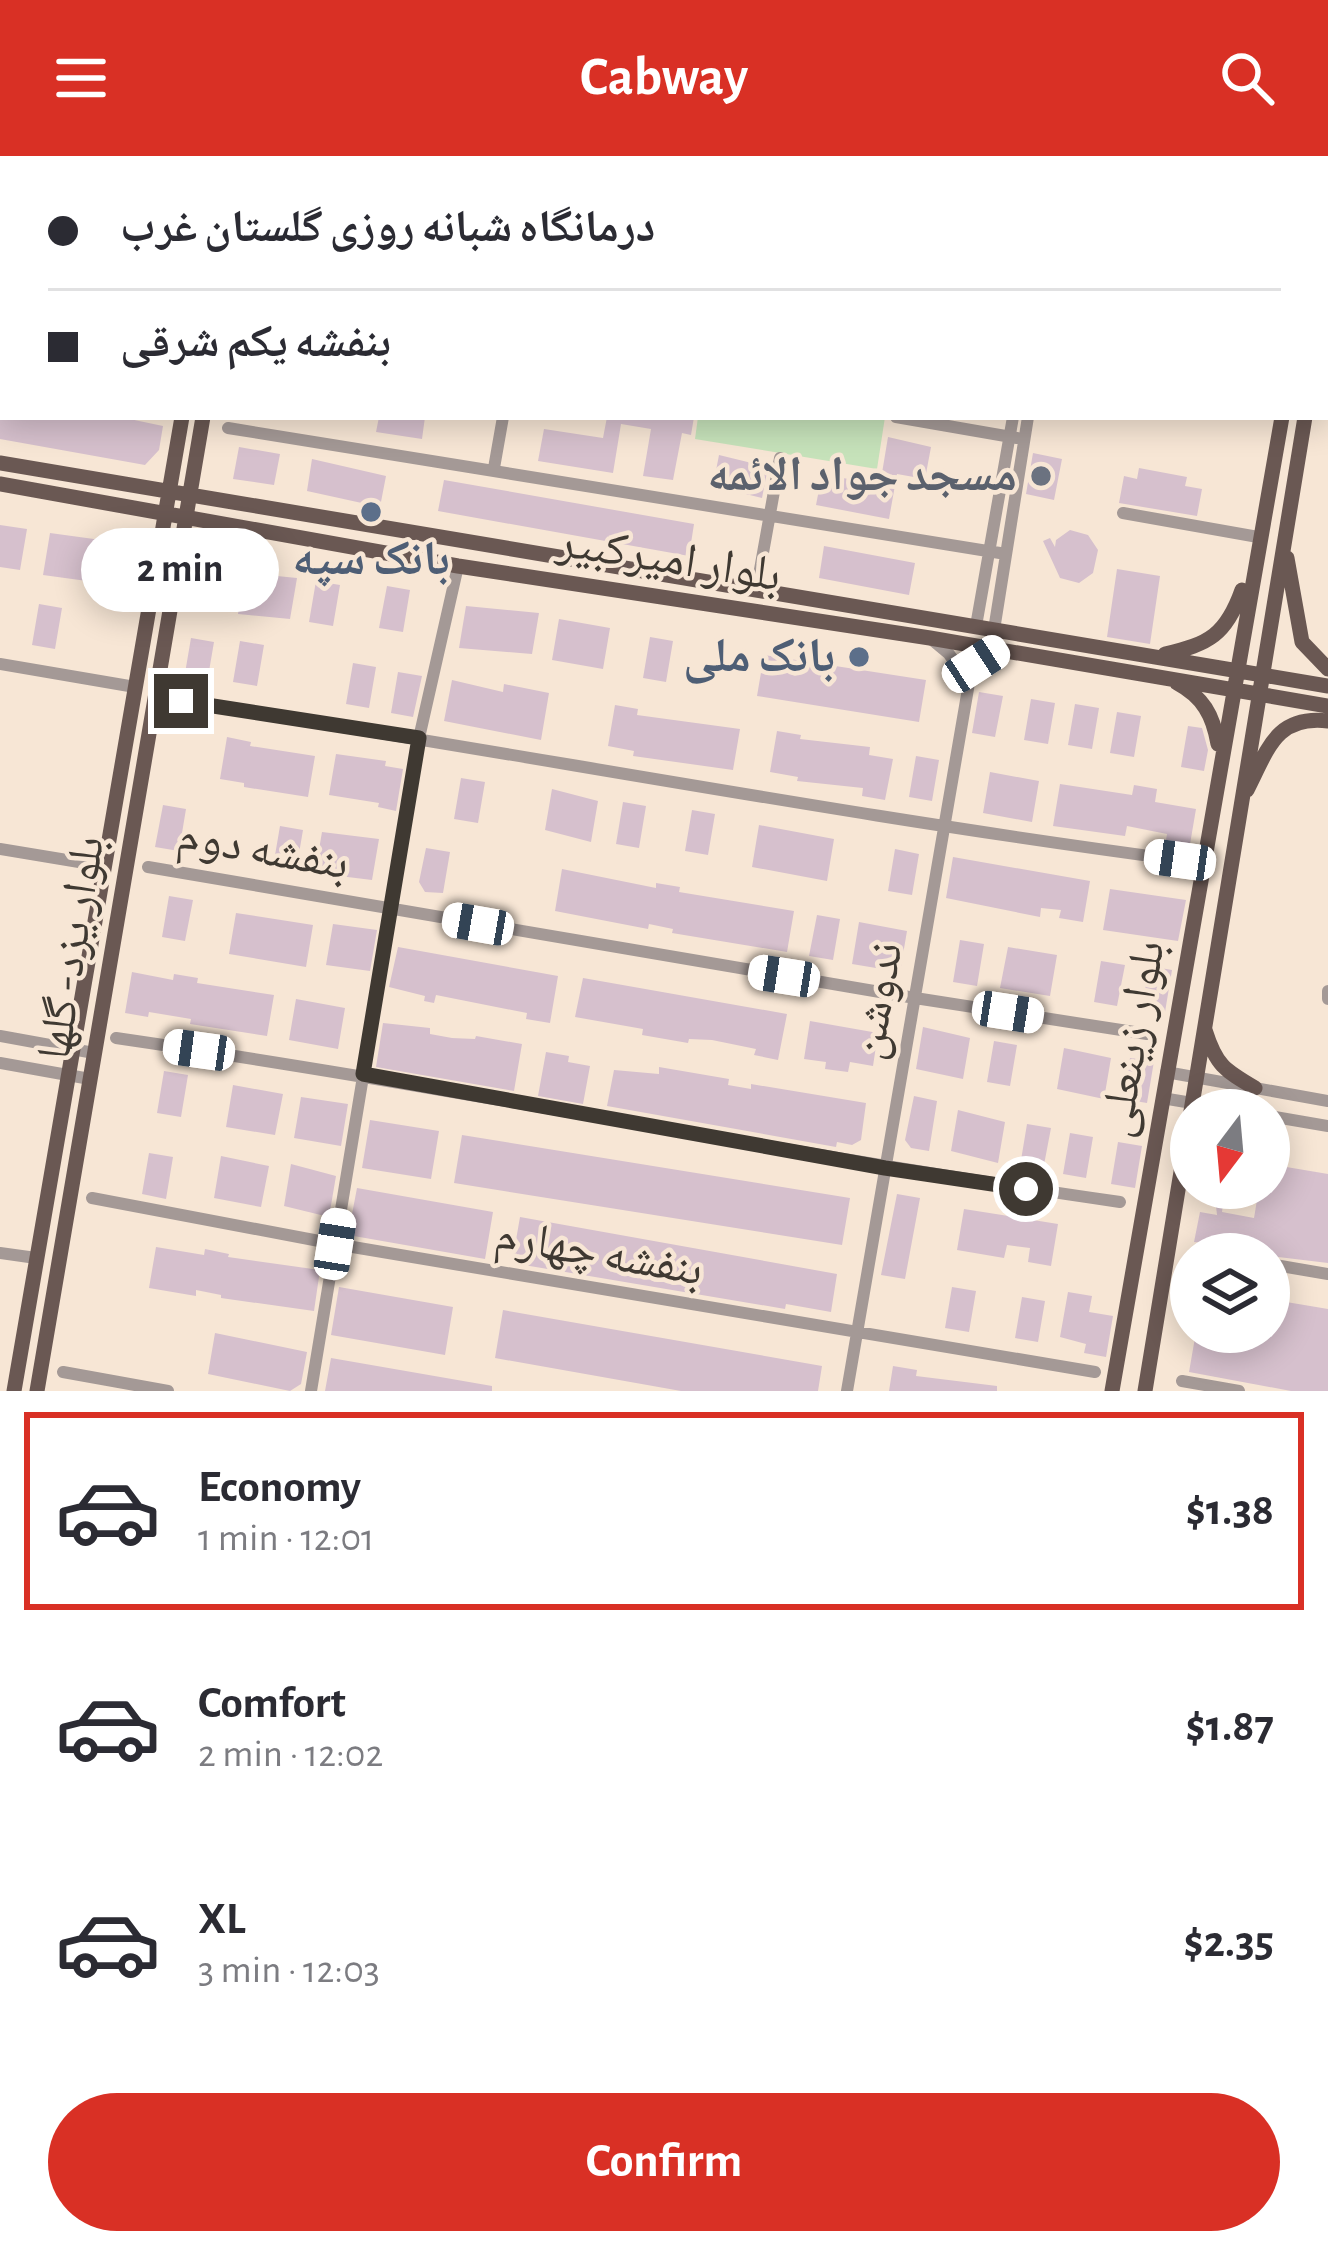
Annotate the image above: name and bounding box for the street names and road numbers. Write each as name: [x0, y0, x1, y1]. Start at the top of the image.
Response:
street label: بلوار امیرکبیر: [553, 517, 784, 601]
street label: بنفشه دوم: [173, 811, 352, 894]
street label: بلوار یزد- گلها: [31, 833, 114, 1063]
street label: بلوار زینعلی: [1092, 937, 1177, 1142]
street label: ندوشن: [844, 939, 915, 1064]
street label: بنفشه چهارم: [490, 1211, 707, 1300]

